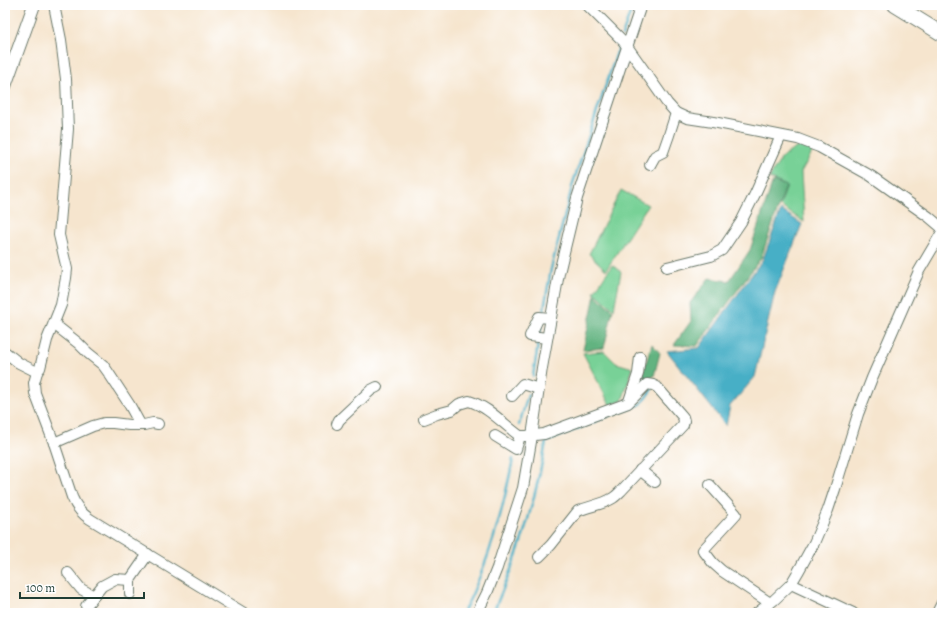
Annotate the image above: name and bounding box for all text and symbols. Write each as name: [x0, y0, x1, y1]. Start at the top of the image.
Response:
scale bar: [20, 574, 144, 600]
text: 100 m: [26, 580, 55, 596]

